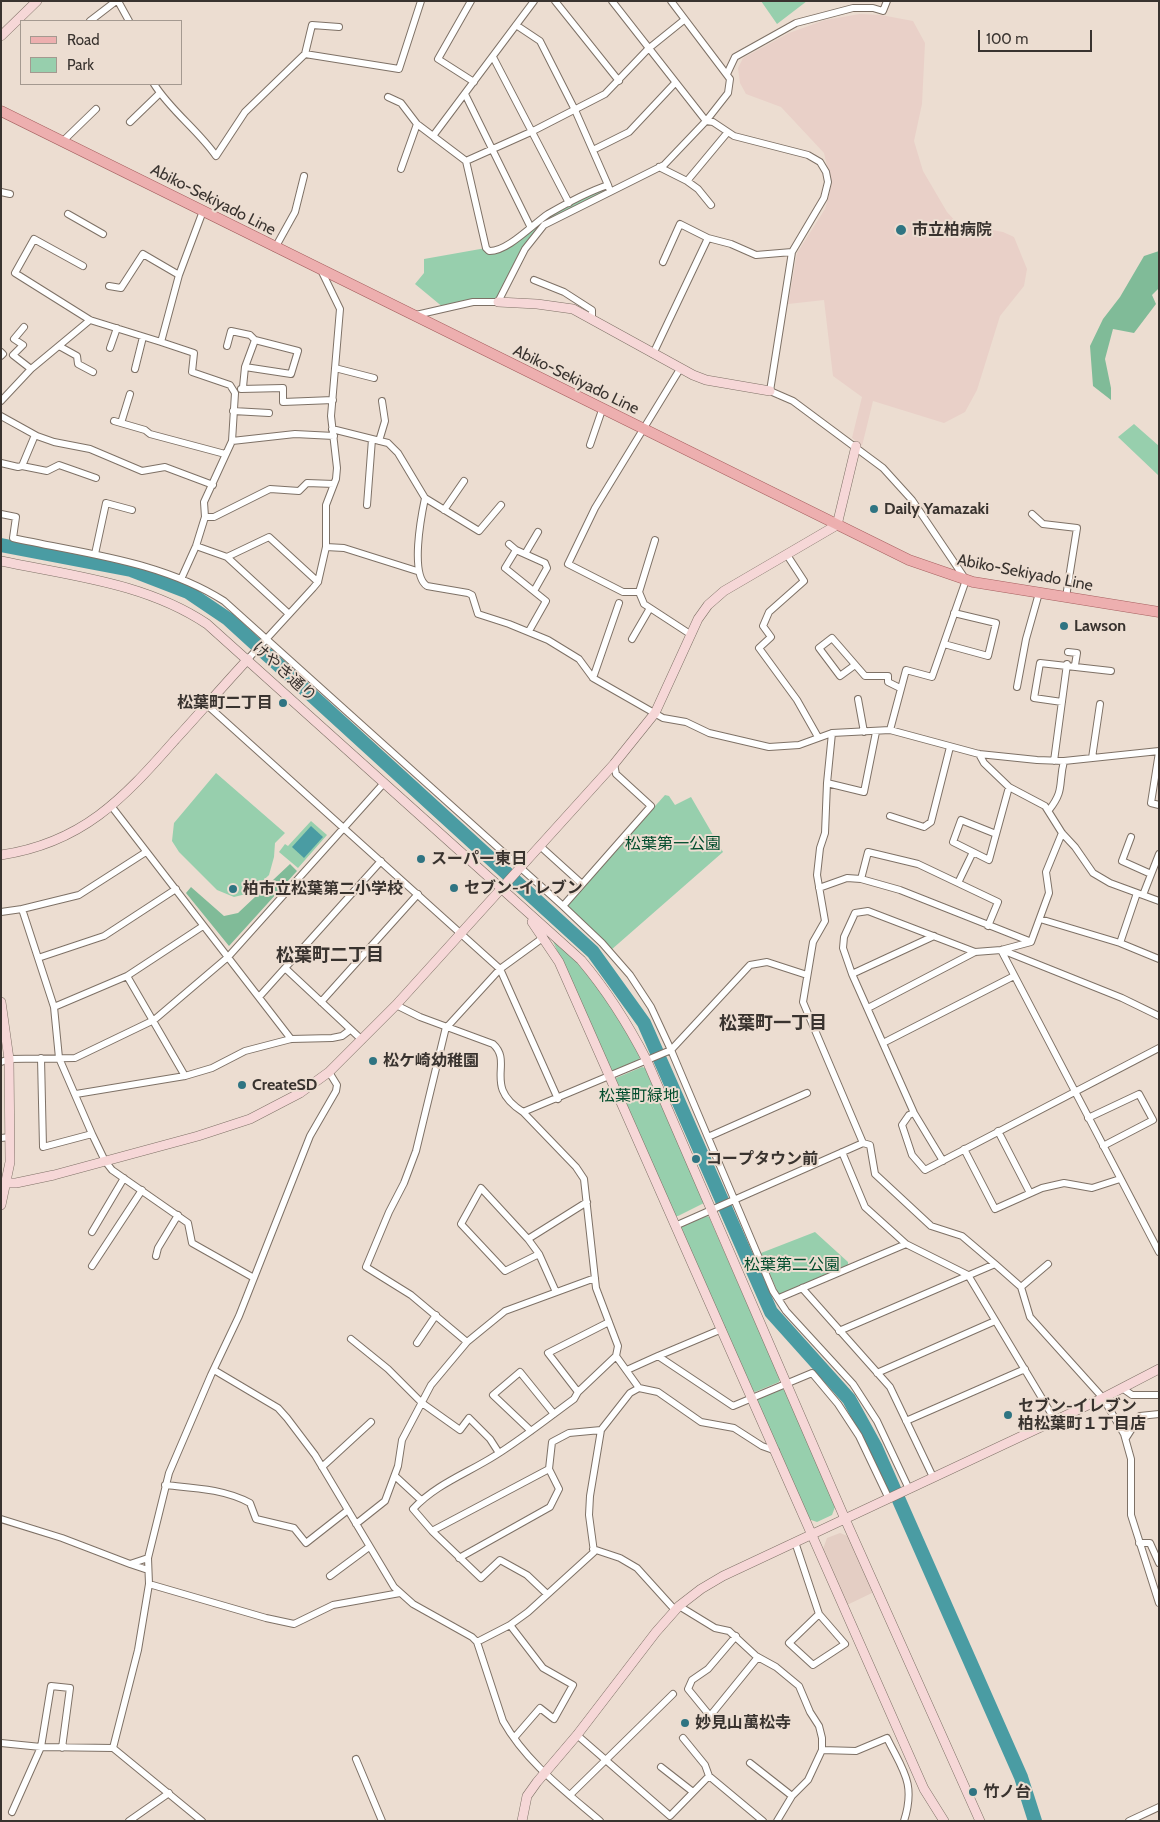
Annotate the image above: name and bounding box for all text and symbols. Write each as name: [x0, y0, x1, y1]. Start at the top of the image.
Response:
legend: [20, 20, 182, 85]
scale bar: [980, 20, 1094, 52]
text: 100 m: [986, 30, 1028, 48]
text: Road: [67, 31, 100, 49]
text: Park: [67, 56, 94, 74]
street label: Abiko-Sekiyado Line: [147, 160, 279, 240]
place label: 市立柏病院: [912, 220, 992, 240]
marker: 市立柏病院: [894, 223, 908, 237]
street label: Abiko-Sekiyado Line: [510, 341, 642, 419]
place label: Daily Yamazaki: [884, 499, 989, 519]
marker: Daily Yamazaki: [868, 503, 880, 515]
street label: Abiko-Sekiyado Line: [955, 550, 1095, 596]
place label: Lawson: [1074, 616, 1126, 636]
marker: Lawson: [1058, 620, 1070, 632]
street label: けやき通り: [248, 638, 320, 706]
place label: 松葉町二丁目: [177, 693, 273, 713]
marker: 松葉町二丁目: [277, 697, 289, 709]
park label: 松葉第一公園: [625, 834, 721, 854]
place label: スーパー東日: [431, 849, 527, 869]
marker: スーパー東日: [415, 853, 427, 865]
place label: セブン-イレブン: [464, 878, 583, 898]
place label: 柏市立松葉第二小学校: [243, 879, 403, 899]
marker: セブン-イレブン: [448, 882, 460, 894]
marker: 柏市立松葉第二小学校: [227, 883, 239, 895]
district label: 松葉町二丁目: [276, 945, 384, 967]
district label: 松葉町一丁目: [719, 1013, 827, 1035]
place label: 松ケ崎幼稚園: [383, 1051, 479, 1071]
marker: 松ケ崎幼稚園: [367, 1055, 379, 1067]
place label: CreateSD: [252, 1075, 317, 1095]
marker: CreateSD: [236, 1079, 248, 1091]
park label: 松葉町緑地: [599, 1086, 679, 1106]
place label: コープタウン前: [706, 1149, 818, 1169]
marker: コープタウン前: [690, 1153, 702, 1165]
park label: 松葉第二公園: [744, 1255, 840, 1275]
place label: セブン-イレブン 柏松葉町１丁目店: [1018, 1396, 1146, 1434]
marker: セブン-イレブン 柏松葉町１丁目店: [1002, 1409, 1014, 1421]
place label: 妙見山萬松寺: [695, 1713, 791, 1733]
marker: 妙見山萬松寺: [679, 1717, 691, 1729]
place label: 竹ノ台: [983, 1782, 1031, 1802]
marker: 竹ノ台: [967, 1786, 979, 1798]

